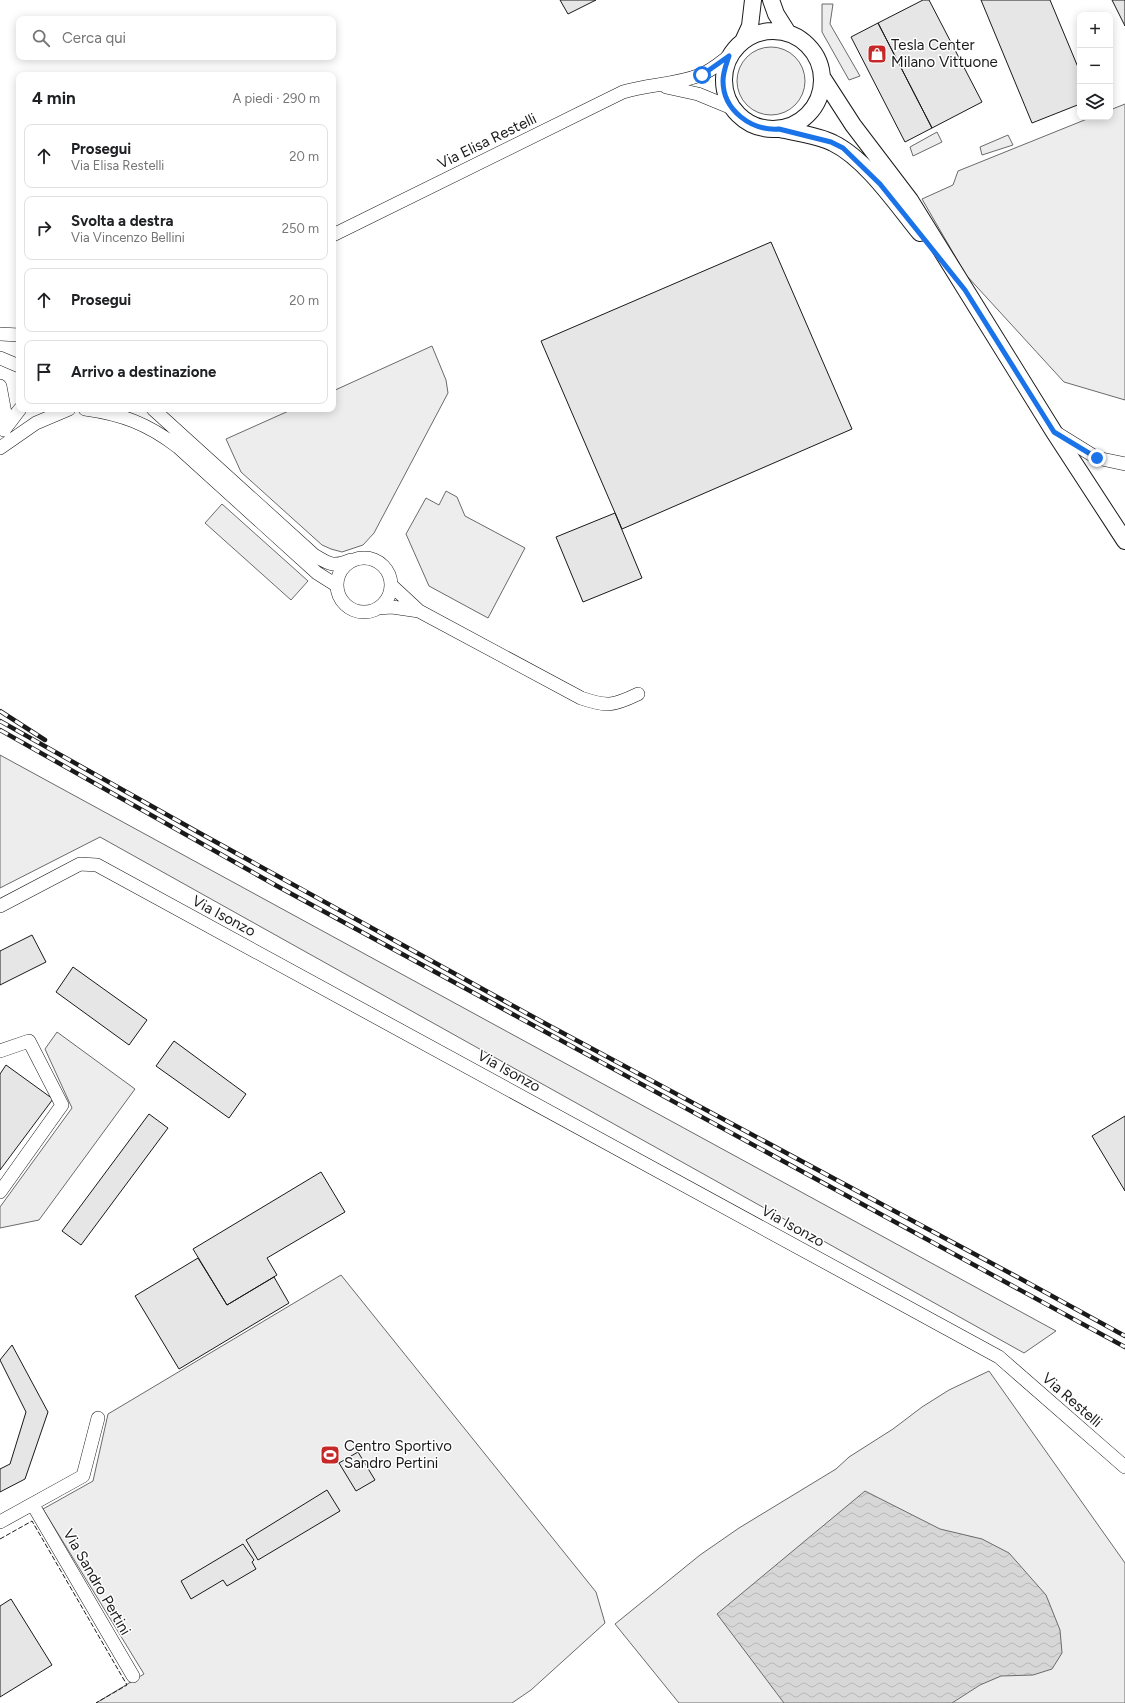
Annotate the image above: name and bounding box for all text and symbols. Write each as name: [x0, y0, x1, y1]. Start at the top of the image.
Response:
map controls: [1077, 12, 1113, 120]
button: +: [1077, 12, 1113, 48]
search box: [16, 16, 336, 60]
icon: search: [30, 27, 52, 49]
text: Cerca qui: [62, 29, 126, 47]
place label: Tesla Center Milano Vittuone: [891, 36, 998, 71]
shop icon: Tesla Center Milano Vittuone: [866, 43, 888, 65]
button: −: [1077, 48, 1113, 84]
route start: [693, 66, 711, 84]
button: layers: [1077, 84, 1113, 120]
text: 4 min: [32, 88, 76, 108]
text: A piedi · 290 m: [233, 91, 320, 106]
street label: Via Elisa Restelli: [435, 109, 539, 173]
text: Prosegui: [71, 140, 131, 158]
icon: ahead: [33, 145, 55, 167]
text: 20 m: [289, 149, 319, 164]
text: Via Elisa Restelli: [71, 158, 164, 173]
text: Svolta a destra: [71, 212, 174, 230]
icon: right: [33, 217, 55, 239]
text: 250 m: [282, 221, 319, 236]
text: Via Vincenzo Bellini: [71, 230, 185, 245]
icon: ahead: [33, 289, 55, 311]
text: Prosegui: [71, 291, 131, 309]
text: 20 m: [289, 293, 319, 308]
icon: arrive: [33, 361, 55, 383]
text: Arrivo a destinazione: [71, 363, 216, 381]
route end: [1088, 449, 1106, 467]
street label: Via Isonzo: [189, 892, 259, 940]
street label: Via Isonzo: [474, 1046, 544, 1096]
street label: Via Isonzo: [758, 1201, 828, 1251]
street label: Via Restelli: [1038, 1369, 1106, 1431]
place label: Centro Sportivo Sandro Pertini: [344, 1437, 452, 1472]
sports icon: Centro Sportivo Sandro Pertini: [319, 1444, 341, 1466]
street label: Via Sandro Pertini: [59, 1526, 135, 1638]

